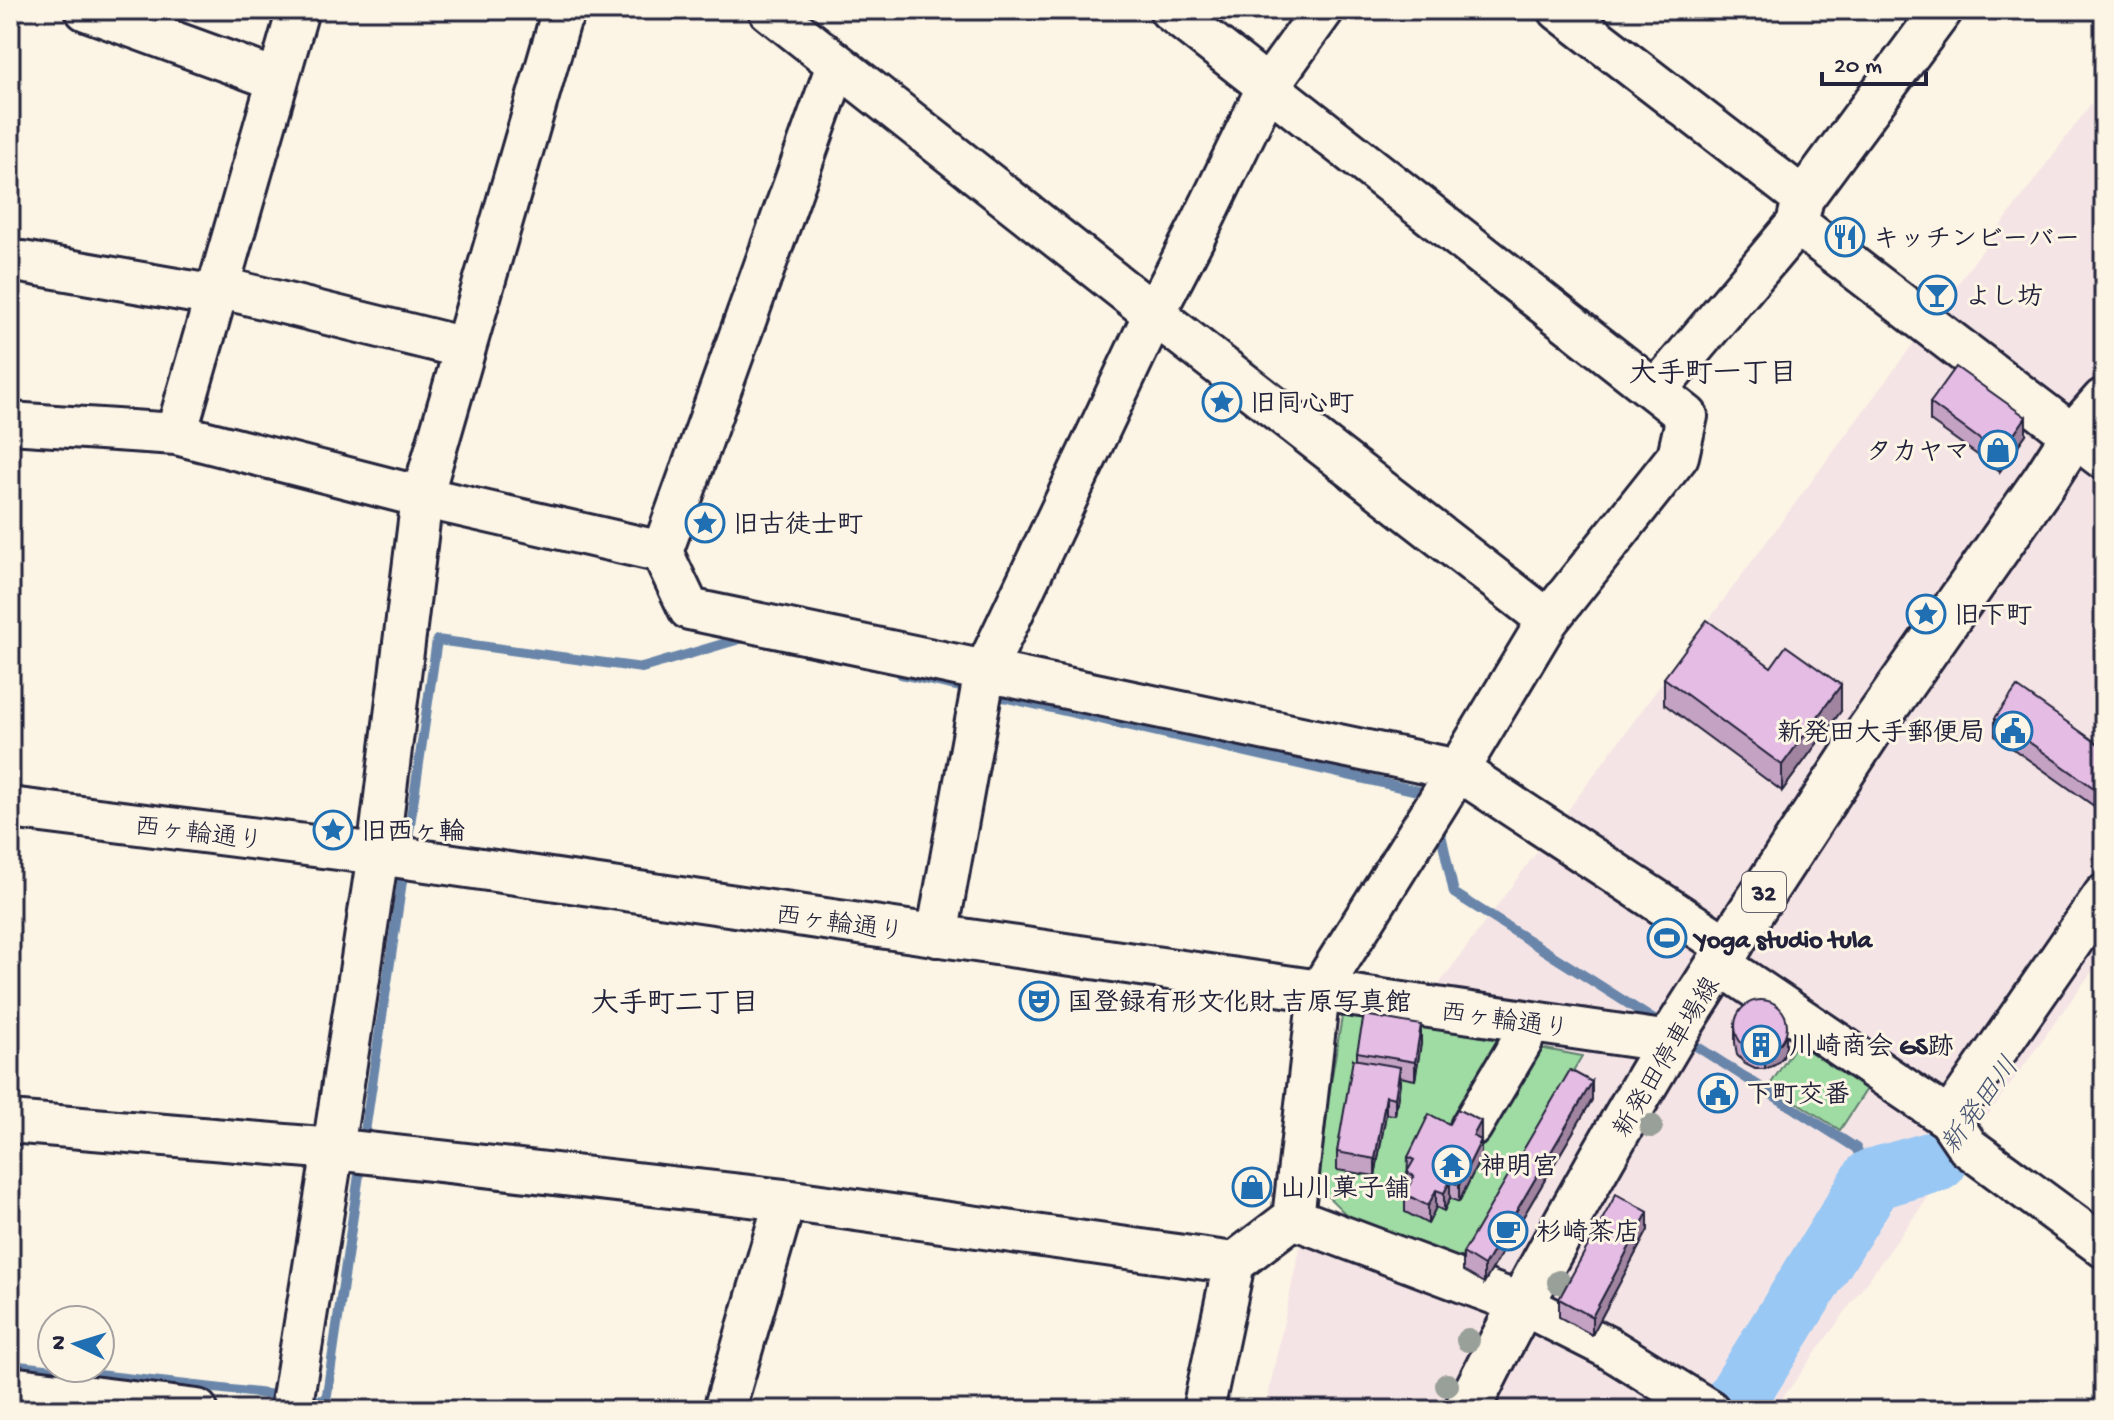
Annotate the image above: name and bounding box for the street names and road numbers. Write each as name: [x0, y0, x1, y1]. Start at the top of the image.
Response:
street label: 西ヶ輪通り: [132, 812, 265, 860]
road number: 32: [1742, 872, 1786, 912]
street label: 西ヶ輪通り: [773, 901, 906, 951]
street label: 新発田停車場線: [1607, 971, 1729, 1144]
street label: 西ヶ輪通り: [1438, 998, 1571, 1048]

